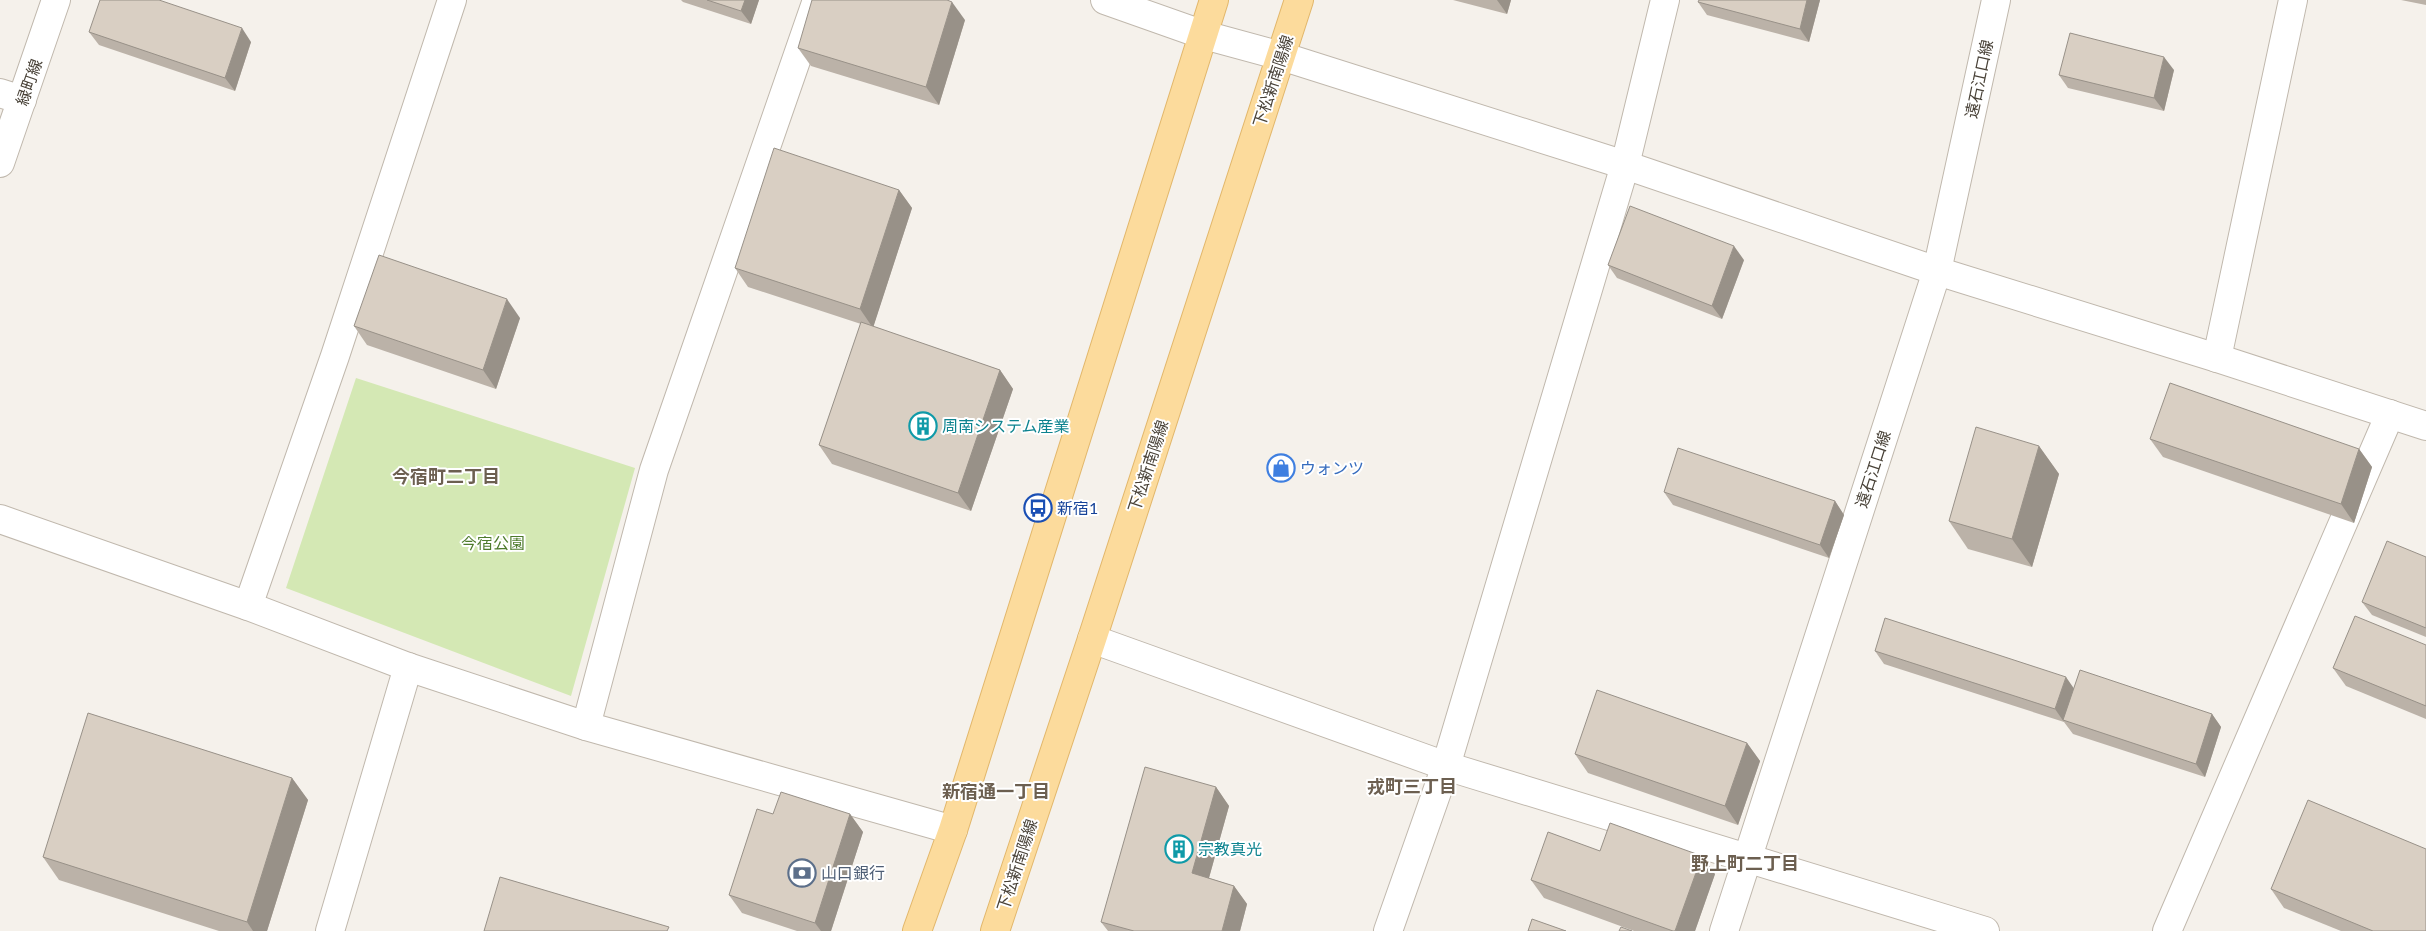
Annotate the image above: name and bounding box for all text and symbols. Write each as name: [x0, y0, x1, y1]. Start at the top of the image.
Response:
street label: 下松新南陽線: [1249, 32, 1296, 129]
street label: 遠石江口線: [1961, 38, 1996, 120]
street label: 緑町線: [12, 56, 45, 108]
building icon: 周南システム産業: [908, 411, 938, 441]
place label: 周南システム産業: [942, 416, 1070, 435]
street label: 下松新南陽線: [1124, 417, 1171, 514]
street label: 遠石江口線: [1851, 428, 1894, 510]
shop icon: ウォンツ: [1266, 453, 1296, 483]
place label: ウォンツ: [1300, 458, 1364, 477]
district label: 今宿町二丁目: [392, 465, 500, 487]
bus stop icon: 新宿1: [1023, 493, 1053, 523]
place label: 新宿1: [1057, 498, 1098, 517]
park label: 今宿公園: [461, 533, 525, 552]
district label: 戎町三丁目: [1367, 775, 1457, 797]
district label: 新宿通一丁目: [942, 780, 1050, 802]
street label: 下松新南陽線: [993, 816, 1040, 913]
building icon: 宗教真光: [1164, 834, 1194, 864]
place label: 宗教真光: [1198, 839, 1262, 858]
district label: 野上町二丁目: [1691, 852, 1799, 874]
bank icon: 山口銀行: [787, 858, 817, 888]
place label: 山口銀行: [821, 863, 885, 882]

